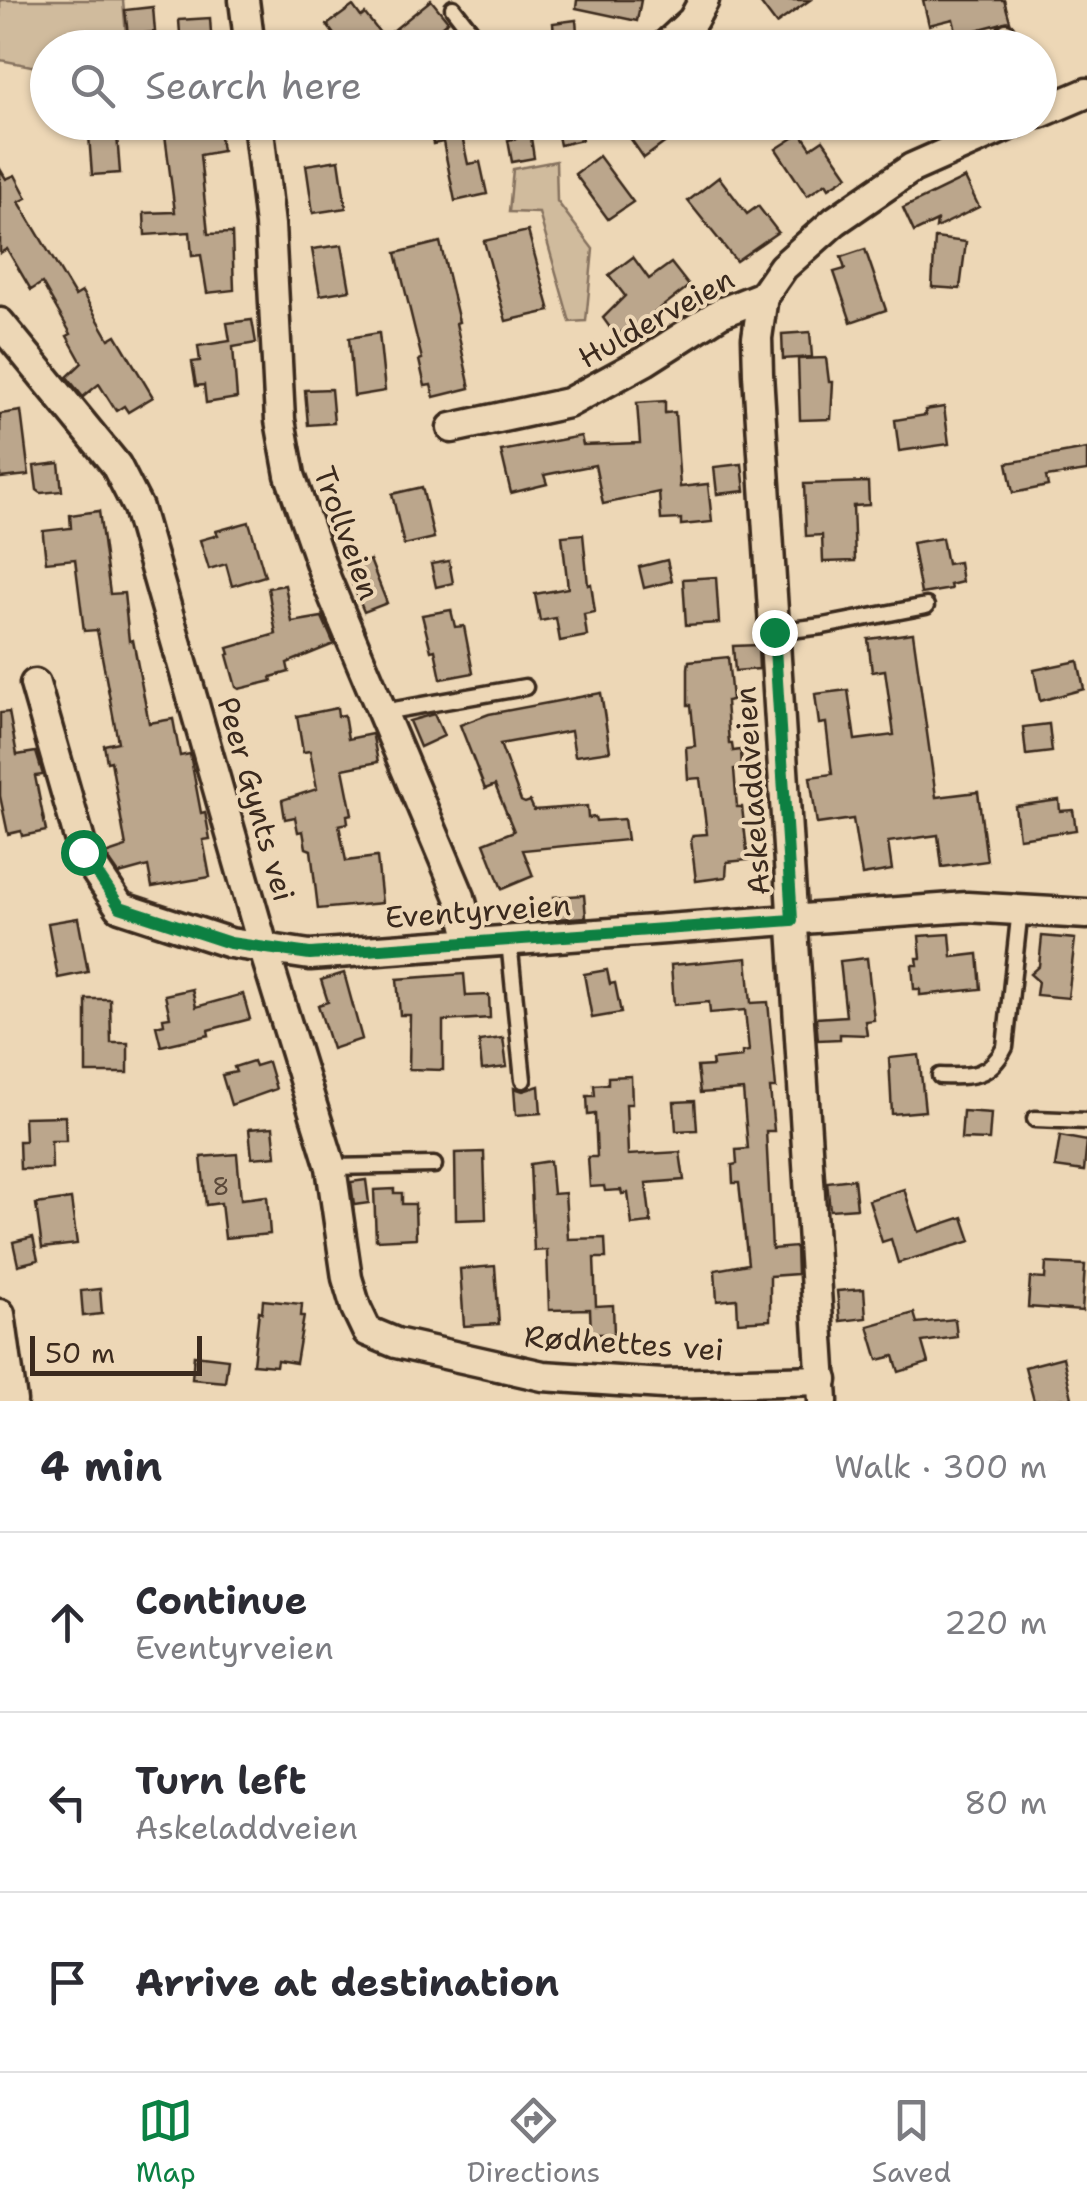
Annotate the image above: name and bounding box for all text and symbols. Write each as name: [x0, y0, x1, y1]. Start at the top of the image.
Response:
search box: [30, 30, 1057, 140]
icon: search: [65, 58, 120, 113]
text: Search here: [145, 60, 362, 111]
street label: Hulderveien: [571, 258, 741, 378]
street label: Trollveien: [304, 461, 390, 605]
route end: [752, 610, 798, 656]
street label: Askeladdveien: [724, 685, 780, 897]
street label: Peer Gynts vei: [207, 692, 305, 906]
route start: [61, 830, 107, 876]
street label: Eventyrveien: [384, 884, 572, 938]
house number: 8: [212, 1169, 230, 1203]
street label: Rødhettes vei: [523, 1316, 725, 1370]
scale bar: [30, 1331, 202, 1376]
text: 50 m: [45, 1334, 115, 1372]
text: 4 min: [40, 1438, 162, 1494]
text: Walk · 300 m: [834, 1445, 1047, 1488]
text: Continue: [135, 1575, 307, 1626]
icon: ahead: [40, 1595, 95, 1650]
text: 220 m: [944, 1601, 1047, 1644]
text: Eventyrveien: [135, 1626, 334, 1669]
text: Turn left: [135, 1755, 307, 1806]
icon: left: [40, 1775, 95, 1830]
text: 80 m: [964, 1781, 1047, 1824]
text: Askeladdveien: [135, 1806, 358, 1849]
icon: arrive: [40, 1955, 95, 2010]
text: Arrive at destination: [135, 1957, 559, 2008]
tab: Map: [136, 2093, 196, 2191]
tab: Directions: [467, 2093, 600, 2191]
tab: Saved: [872, 2093, 951, 2191]

